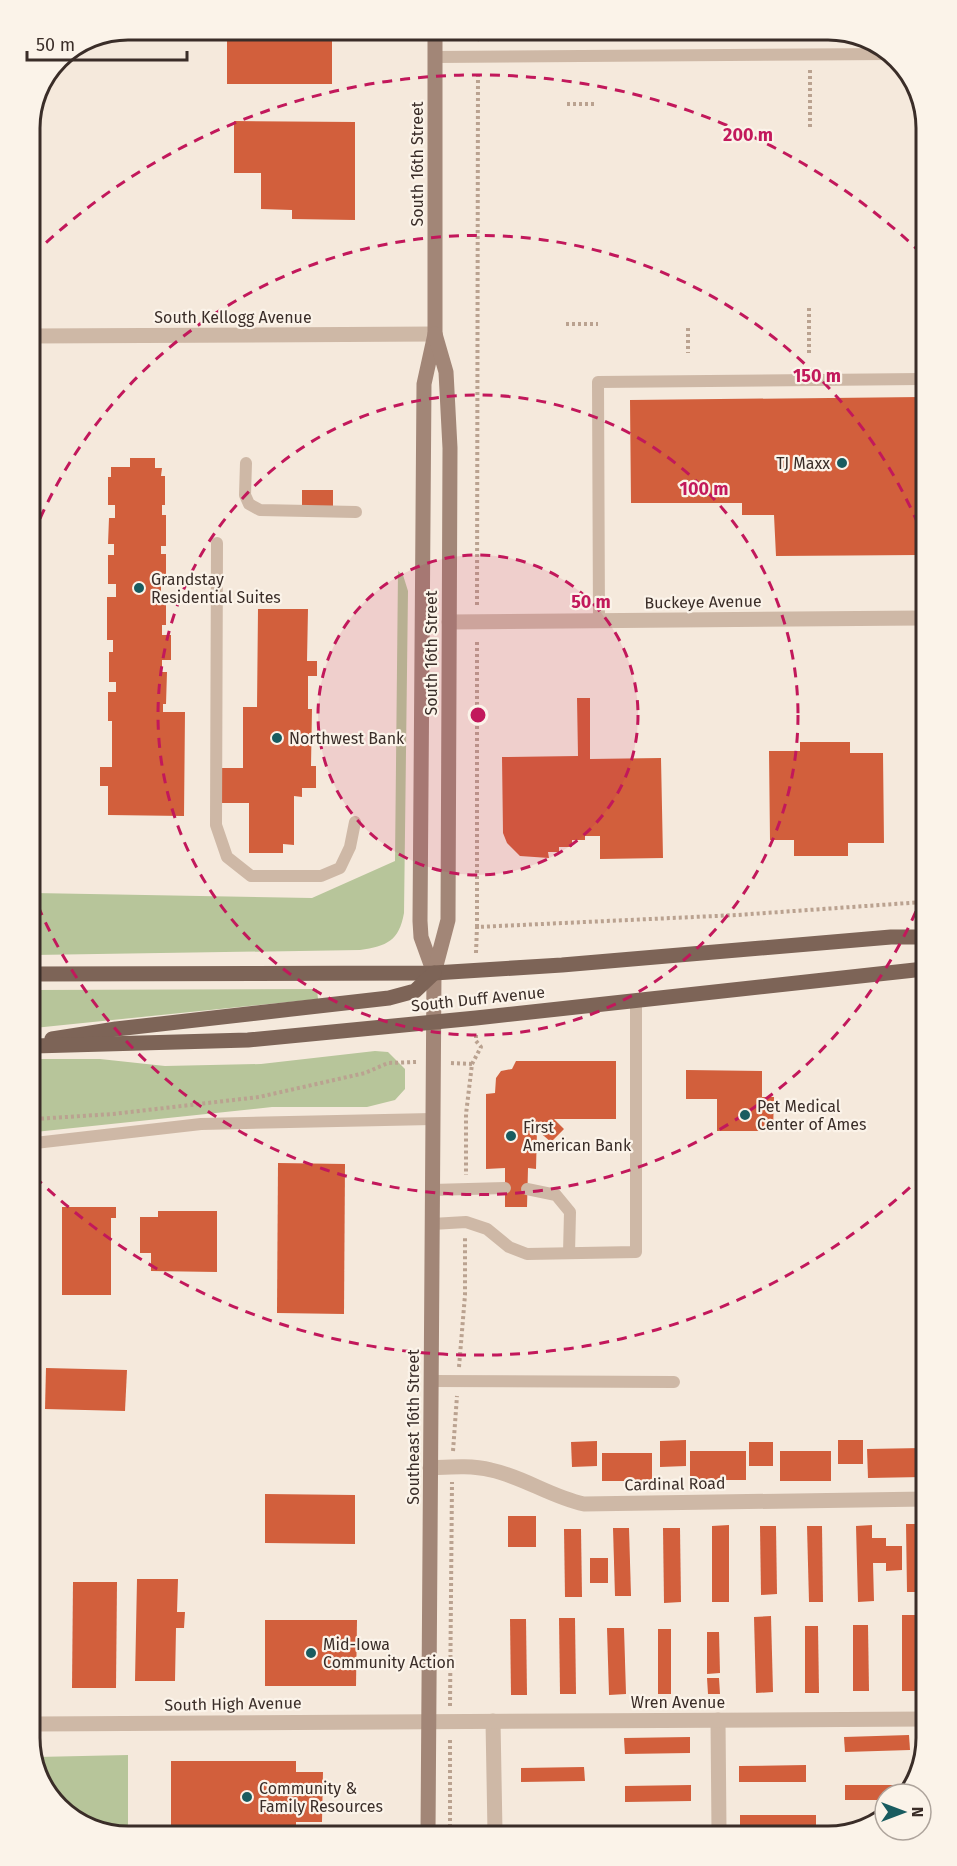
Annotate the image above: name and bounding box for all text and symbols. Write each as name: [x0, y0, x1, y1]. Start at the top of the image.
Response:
scale bar: [27, 24, 188, 62]
text: 50 m: [36, 34, 75, 56]
street label: South 16th Street: [408, 101, 427, 227]
text: 200 m: [723, 124, 773, 146]
street label: South Kellogg Avenue: [154, 308, 312, 327]
text: 150 m: [793, 365, 841, 387]
place label: TJ Maxx: [776, 454, 830, 473]
marker: TJ Maxx: [835, 456, 849, 470]
text: 100 m: [680, 478, 728, 500]
place label: Grandstay Residential Suites: [151, 570, 281, 607]
marker: Grandstay Residential Suites: [132, 581, 146, 595]
street label: South 16th Street: [422, 590, 441, 716]
text: 50 m: [571, 591, 611, 613]
street label: Buckeye Avenue: [644, 591, 762, 613]
centre of rings: [468, 705, 488, 725]
place label: Northwest Bank: [289, 729, 405, 748]
marker: Northwest Bank: [270, 731, 284, 745]
street label: South Duff Avenue: [410, 983, 546, 1015]
place label: Pet Medical Center of Ames: [757, 1097, 866, 1134]
marker: Pet Medical Center of Ames: [738, 1108, 752, 1122]
place label: First American Bank: [523, 1118, 632, 1155]
marker: First American Bank: [504, 1129, 518, 1143]
street label: Southeast 16th Street: [404, 1349, 423, 1505]
street label: Cardinal Road: [624, 1474, 726, 1494]
place label: Mid-Iowa Community Action: [323, 1635, 455, 1672]
marker: Mid-Iowa Community Action: [304, 1646, 318, 1660]
street label: South High Avenue: [164, 1693, 302, 1715]
street label: Wren Avenue: [631, 1693, 725, 1712]
place label: Community & Family Resources: [259, 1779, 383, 1816]
north arrow: [873, 1782, 933, 1842]
marker: Community & Family Resources: [240, 1790, 254, 1804]
text: N: [908, 1807, 927, 1817]

